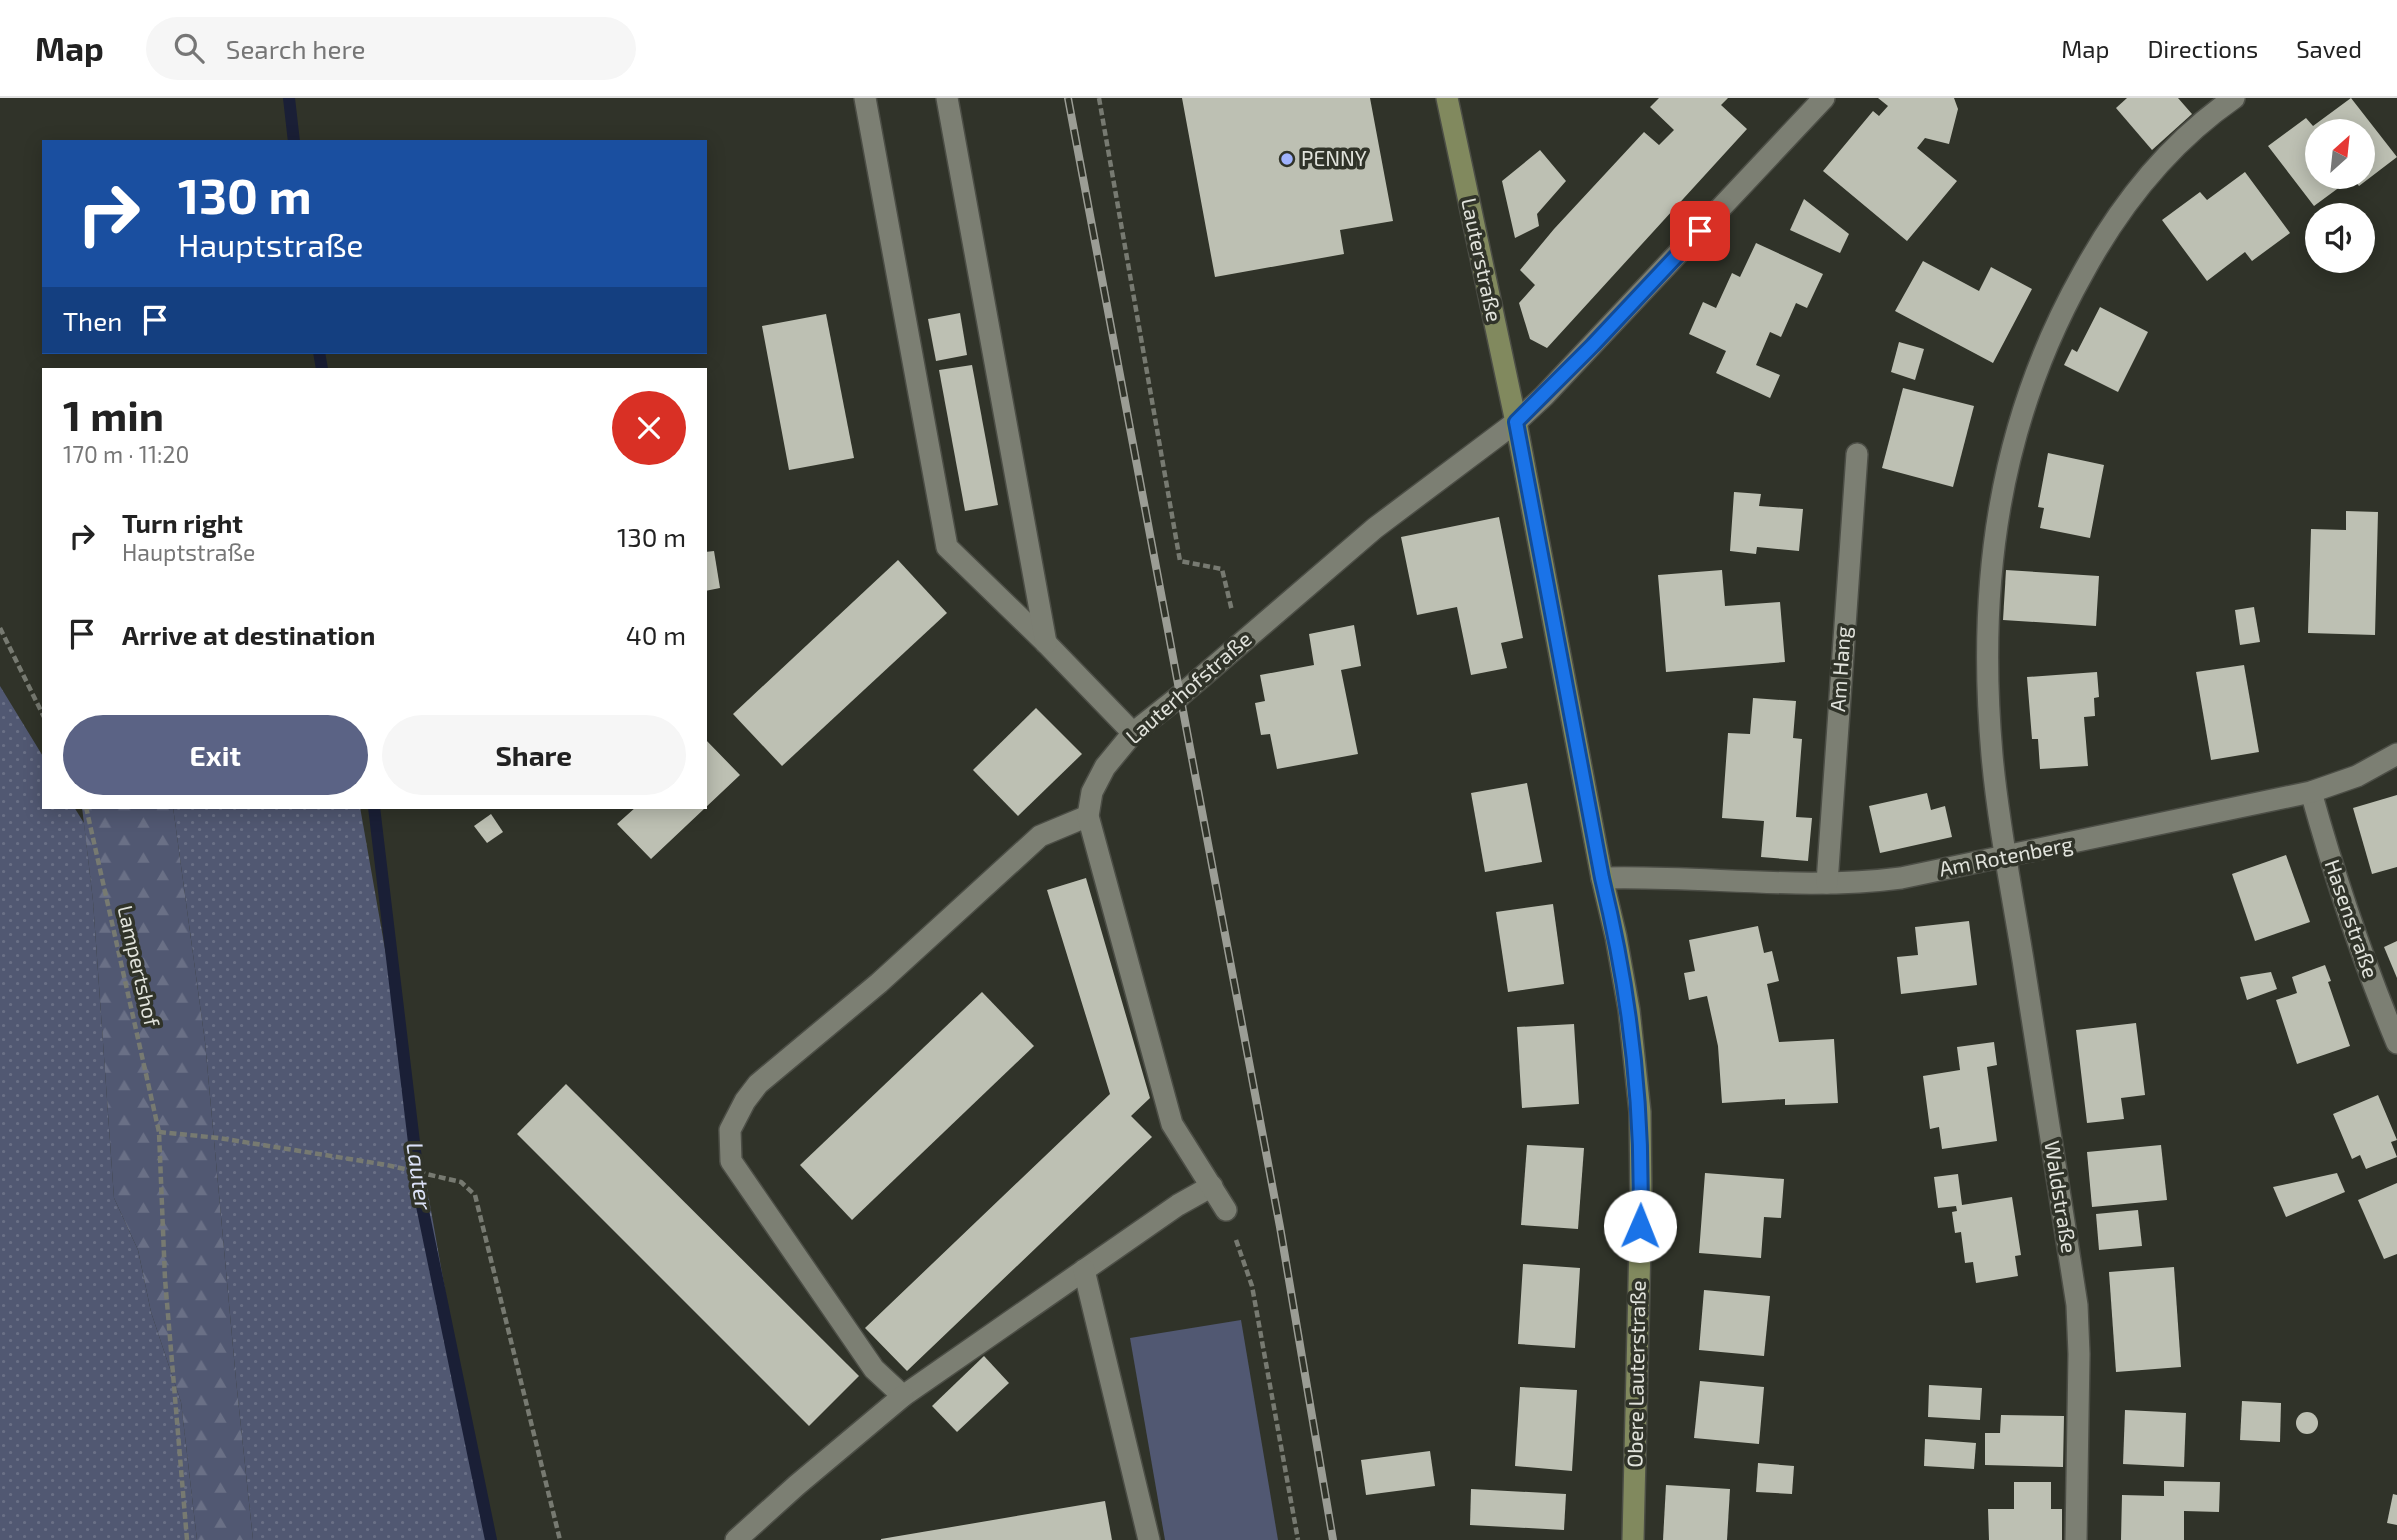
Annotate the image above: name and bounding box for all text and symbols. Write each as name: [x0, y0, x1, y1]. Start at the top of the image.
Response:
search box: [146, 17, 636, 80]
text: Map: [35, 28, 104, 68]
icon: search: [170, 29, 208, 67]
text: Search here: [226, 33, 365, 64]
text: Map: [2061, 34, 2109, 63]
text: Directions: [2147, 34, 2258, 63]
text: Saved: [2296, 34, 2362, 63]
north arrow: [2305, 119, 2375, 189]
map controls: [2305, 119, 2375, 273]
place label: PENNY: [1301, 145, 1367, 170]
marker: PENNY: [1279, 151, 1295, 167]
text: 130 m: [178, 165, 312, 224]
icon: right: [63, 168, 154, 259]
street label: Lauterstraße: [1457, 195, 1508, 324]
pin: [1670, 201, 1730, 261]
button: sound: [2305, 203, 2375, 273]
icon: arrive: [1681, 212, 1719, 250]
text: Hauptstraße: [178, 225, 364, 263]
icon: arrive: [136, 301, 174, 339]
text: Then: [63, 305, 122, 336]
text: 1 min: [63, 389, 164, 439]
button: close: [612, 391, 686, 465]
text: 170 m · 11:20: [63, 440, 189, 468]
text: Turn right: [122, 507, 243, 538]
icon: right: [63, 517, 101, 555]
text: 130 m: [617, 521, 686, 552]
text: Hauptstraße: [122, 538, 255, 566]
icon: arrive: [63, 615, 101, 653]
text: Arrive at destination: [122, 619, 375, 650]
text: 40 m: [626, 619, 686, 650]
street label: Am Hang: [1824, 625, 1855, 712]
street label: Lauterhofstraße: [1120, 626, 1256, 748]
button: Exit: [63, 715, 368, 795]
button: Share: [382, 715, 686, 795]
street label: Am Rotenberg: [1937, 830, 2075, 881]
street label: Hasenstraße: [2320, 856, 2384, 981]
street label: Lampertshof: [113, 903, 166, 1030]
street label: Waldstraße: [2040, 1139, 2083, 1255]
water label: Lauter: [401, 1140, 439, 1212]
position arrow: [1603, 1189, 1677, 1263]
street label: Obere Lauterstraße: [1621, 1280, 1650, 1468]

